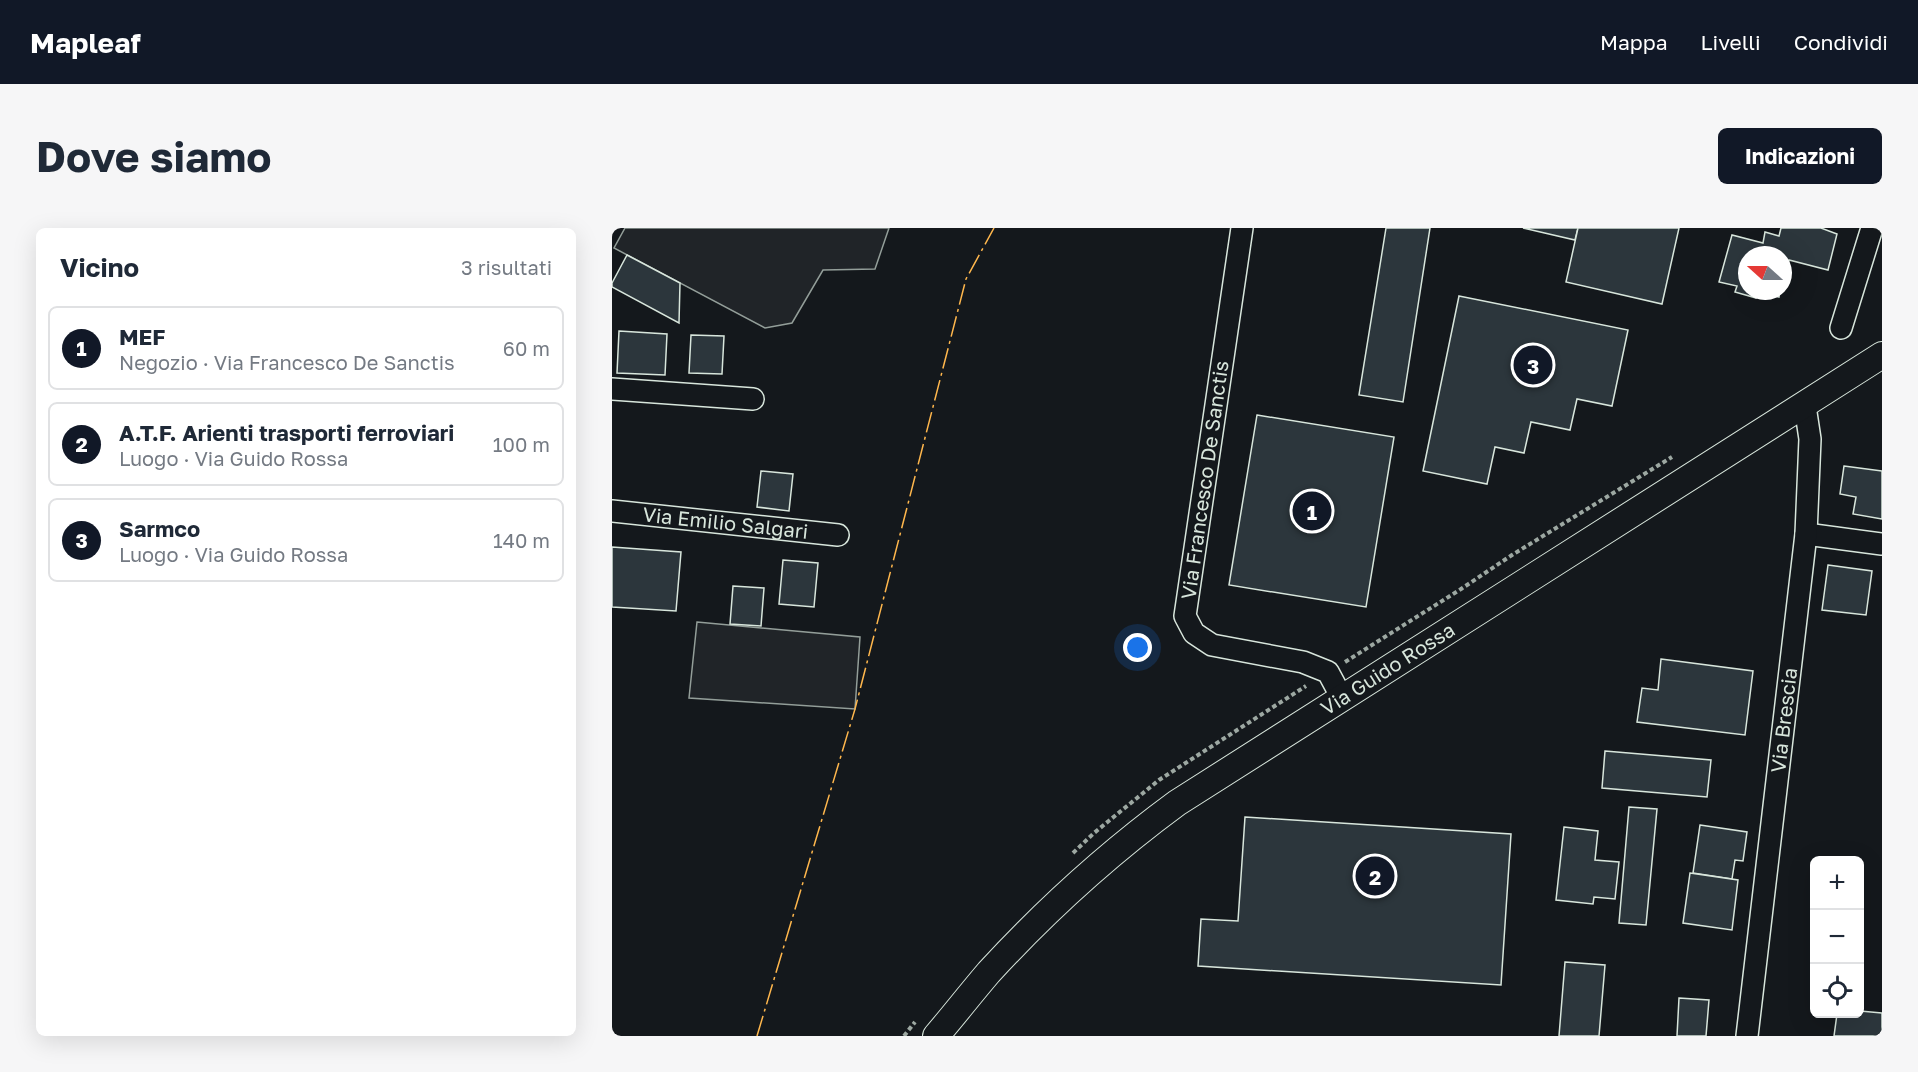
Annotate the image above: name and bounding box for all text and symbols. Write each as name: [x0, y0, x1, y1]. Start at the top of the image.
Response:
text: Mapleaf: [30, 26, 141, 59]
text: Mappa: [1600, 29, 1668, 55]
text: Livelli: [1701, 29, 1761, 55]
text: Condividi: [1794, 29, 1888, 55]
button: Indicazioni: [1718, 128, 1882, 184]
text: Dove siamo: [36, 131, 271, 181]
north arrow: [1738, 246, 1792, 300]
text: Vicino: [60, 252, 139, 283]
text: 3 risultati: [461, 255, 552, 279]
text: MEF: [119, 323, 165, 350]
text: 1: [76, 336, 87, 360]
text: 60 m: [503, 336, 550, 360]
pin: 3: [1514, 342, 1552, 388]
text: Negozio · Via Francesco De Sanctis: [119, 350, 455, 374]
street label: Via Francesco De Sanctis: [1175, 359, 1233, 601]
text: A.T.F. Arienti trasporti ferroviari: [119, 419, 454, 446]
text: 2: [75, 432, 88, 456]
text: 100 m: [493, 432, 550, 456]
text: Luogo · Via Guido Rossa: [119, 446, 348, 470]
pin: 1: [1292, 488, 1332, 534]
street label: Via Emilio Salgari: [642, 501, 809, 543]
text: Sarmco: [119, 515, 200, 542]
text: 3: [75, 528, 88, 552]
text: 140 m: [493, 528, 550, 552]
text: Luogo · Via Guido Rossa: [119, 542, 348, 566]
street label: Via Guido Rossa: [1316, 617, 1459, 720]
your location: [1123, 633, 1152, 662]
street label: Via Brescia: [1765, 666, 1801, 774]
pin: 2: [1356, 854, 1395, 898]
map controls: [1810, 856, 1864, 1018]
button: +: [1810, 856, 1864, 910]
button: −: [1810, 910, 1864, 964]
button: locate: [1810, 964, 1864, 1018]

